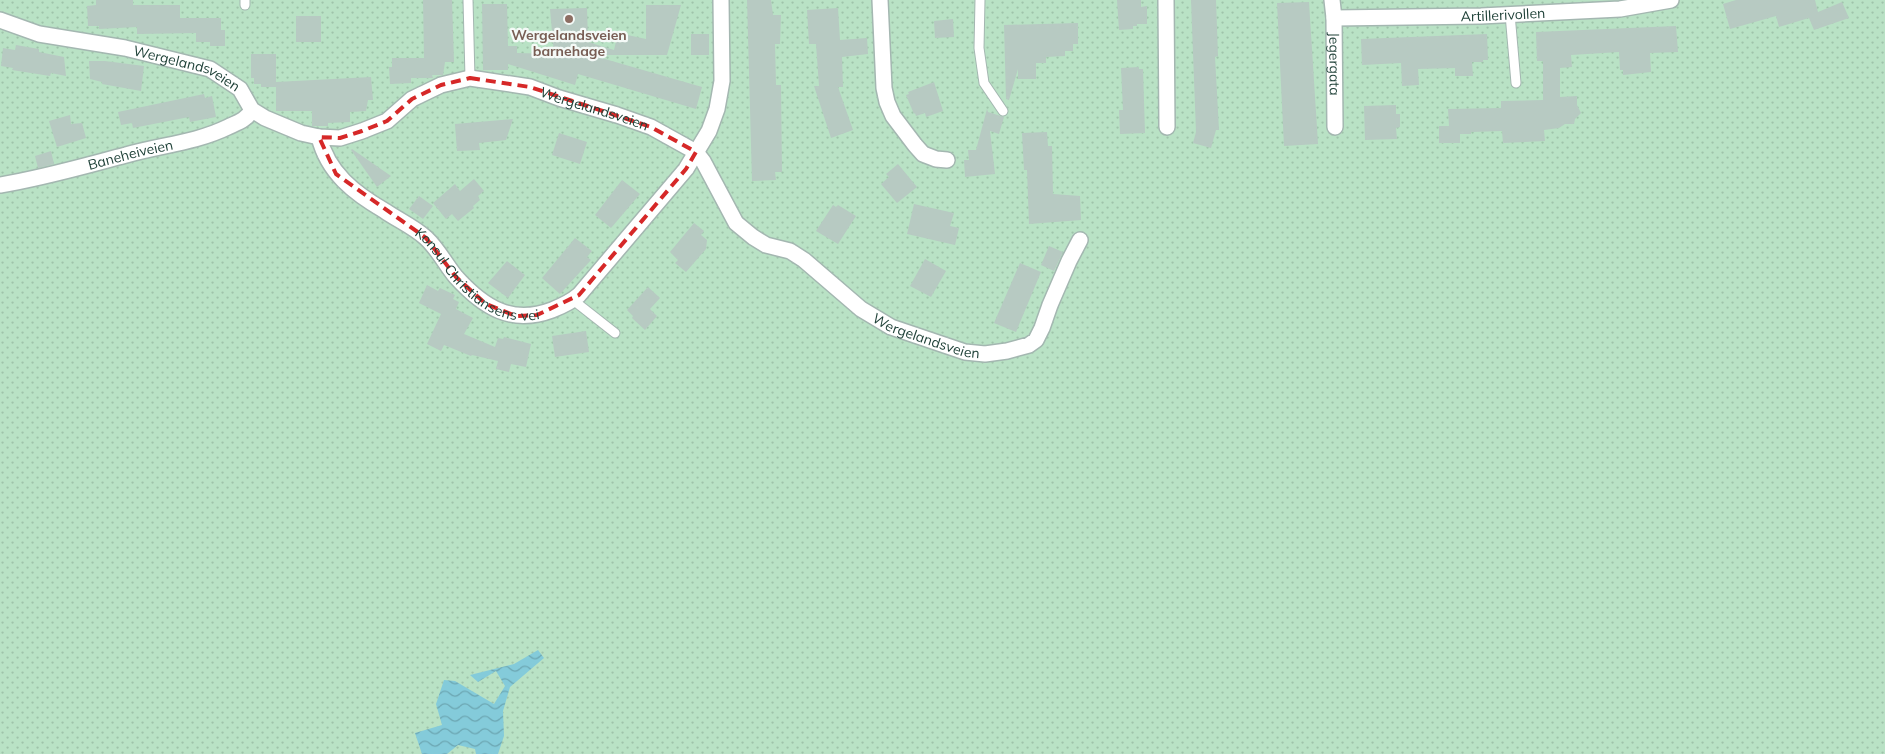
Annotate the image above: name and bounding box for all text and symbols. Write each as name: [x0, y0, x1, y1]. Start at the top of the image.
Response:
street label: Artillerivollen: [1461, 4, 1546, 25]
marker: Wergelandsveien barnehage: [563, 13, 575, 25]
place label: Wergelandsveien barnehage: [511, 26, 627, 60]
street label: Jegergata: [1325, 32, 1344, 96]
street label: Wergelandsveien: [132, 41, 244, 96]
street label: Wergelandsveien: [538, 83, 651, 134]
street label: Baneheiveien: [86, 136, 175, 174]
street label: Konsul Christiansens vei: [412, 224, 541, 325]
street label: Wergelandsveien: [869, 309, 981, 362]

